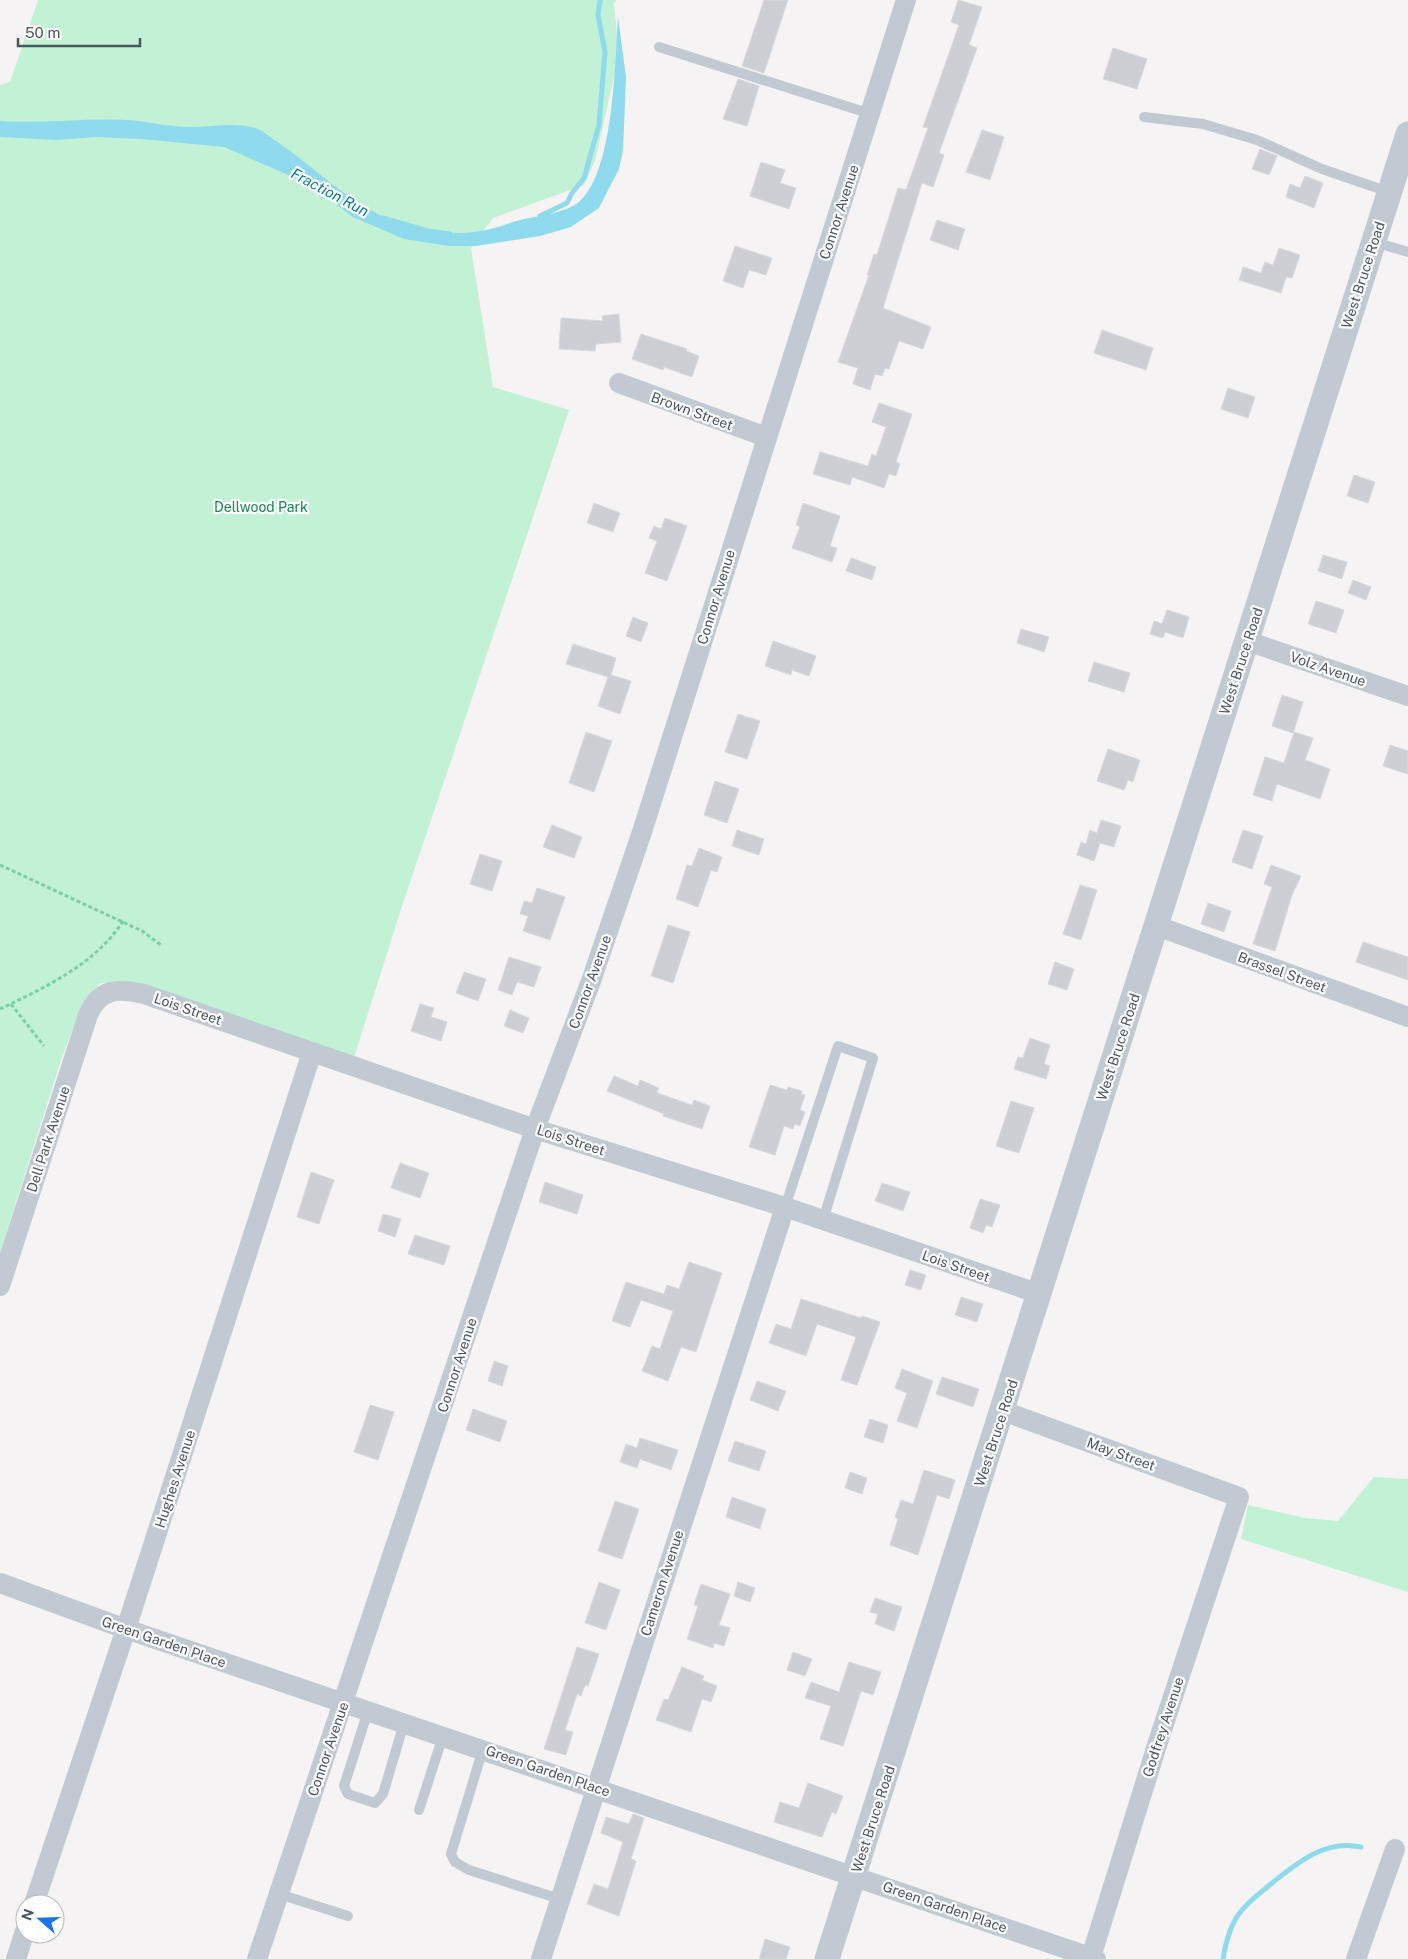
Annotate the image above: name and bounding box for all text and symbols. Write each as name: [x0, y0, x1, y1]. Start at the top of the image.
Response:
scale bar: [18, 15, 140, 47]
text: 50 m: [25, 24, 60, 41]
street label: Connor Avenue: [816, 163, 862, 261]
water label: Fraction Run: [288, 164, 372, 220]
street label: West Bruce Road: [1338, 220, 1388, 330]
street label: Brown Street: [649, 389, 735, 433]
park label: Dellwood Park: [214, 499, 308, 515]
street label: Connor Avenue: [694, 547, 738, 646]
street label: West Bruce Road: [1216, 606, 1266, 716]
street label: Volz Avenue: [1288, 649, 1368, 689]
street label: Connor Avenue: [566, 933, 614, 1031]
street label: Brassel Street: [1236, 949, 1328, 995]
street label: Lois Street: [152, 990, 224, 1028]
street label: West Bruce Road: [1093, 992, 1143, 1102]
street label: Dell Park Avenue: [23, 1084, 73, 1194]
street label: Lois Street: [535, 1121, 607, 1159]
street label: Lois Street: [920, 1247, 992, 1285]
street label: Connor Avenue: [434, 1316, 480, 1414]
street label: West Bruce Road: [971, 1378, 1021, 1488]
street label: Hughes Avenue: [152, 1428, 198, 1530]
street label: May Street: [1085, 1434, 1157, 1474]
street label: Cameron Avenue: [637, 1528, 687, 1638]
street label: Green Garden Place: [100, 1613, 228, 1671]
street label: Godfrey Avenue: [1139, 1675, 1187, 1779]
street label: Connor Avenue: [304, 1700, 352, 1798]
street label: Green Garden Place: [484, 1742, 612, 1800]
street label: West Bruce Road: [848, 1764, 898, 1874]
street label: Green Garden Place: [881, 1878, 1009, 1936]
north arrow: [15, 1894, 65, 1944]
text: N: [18, 1907, 37, 1922]

